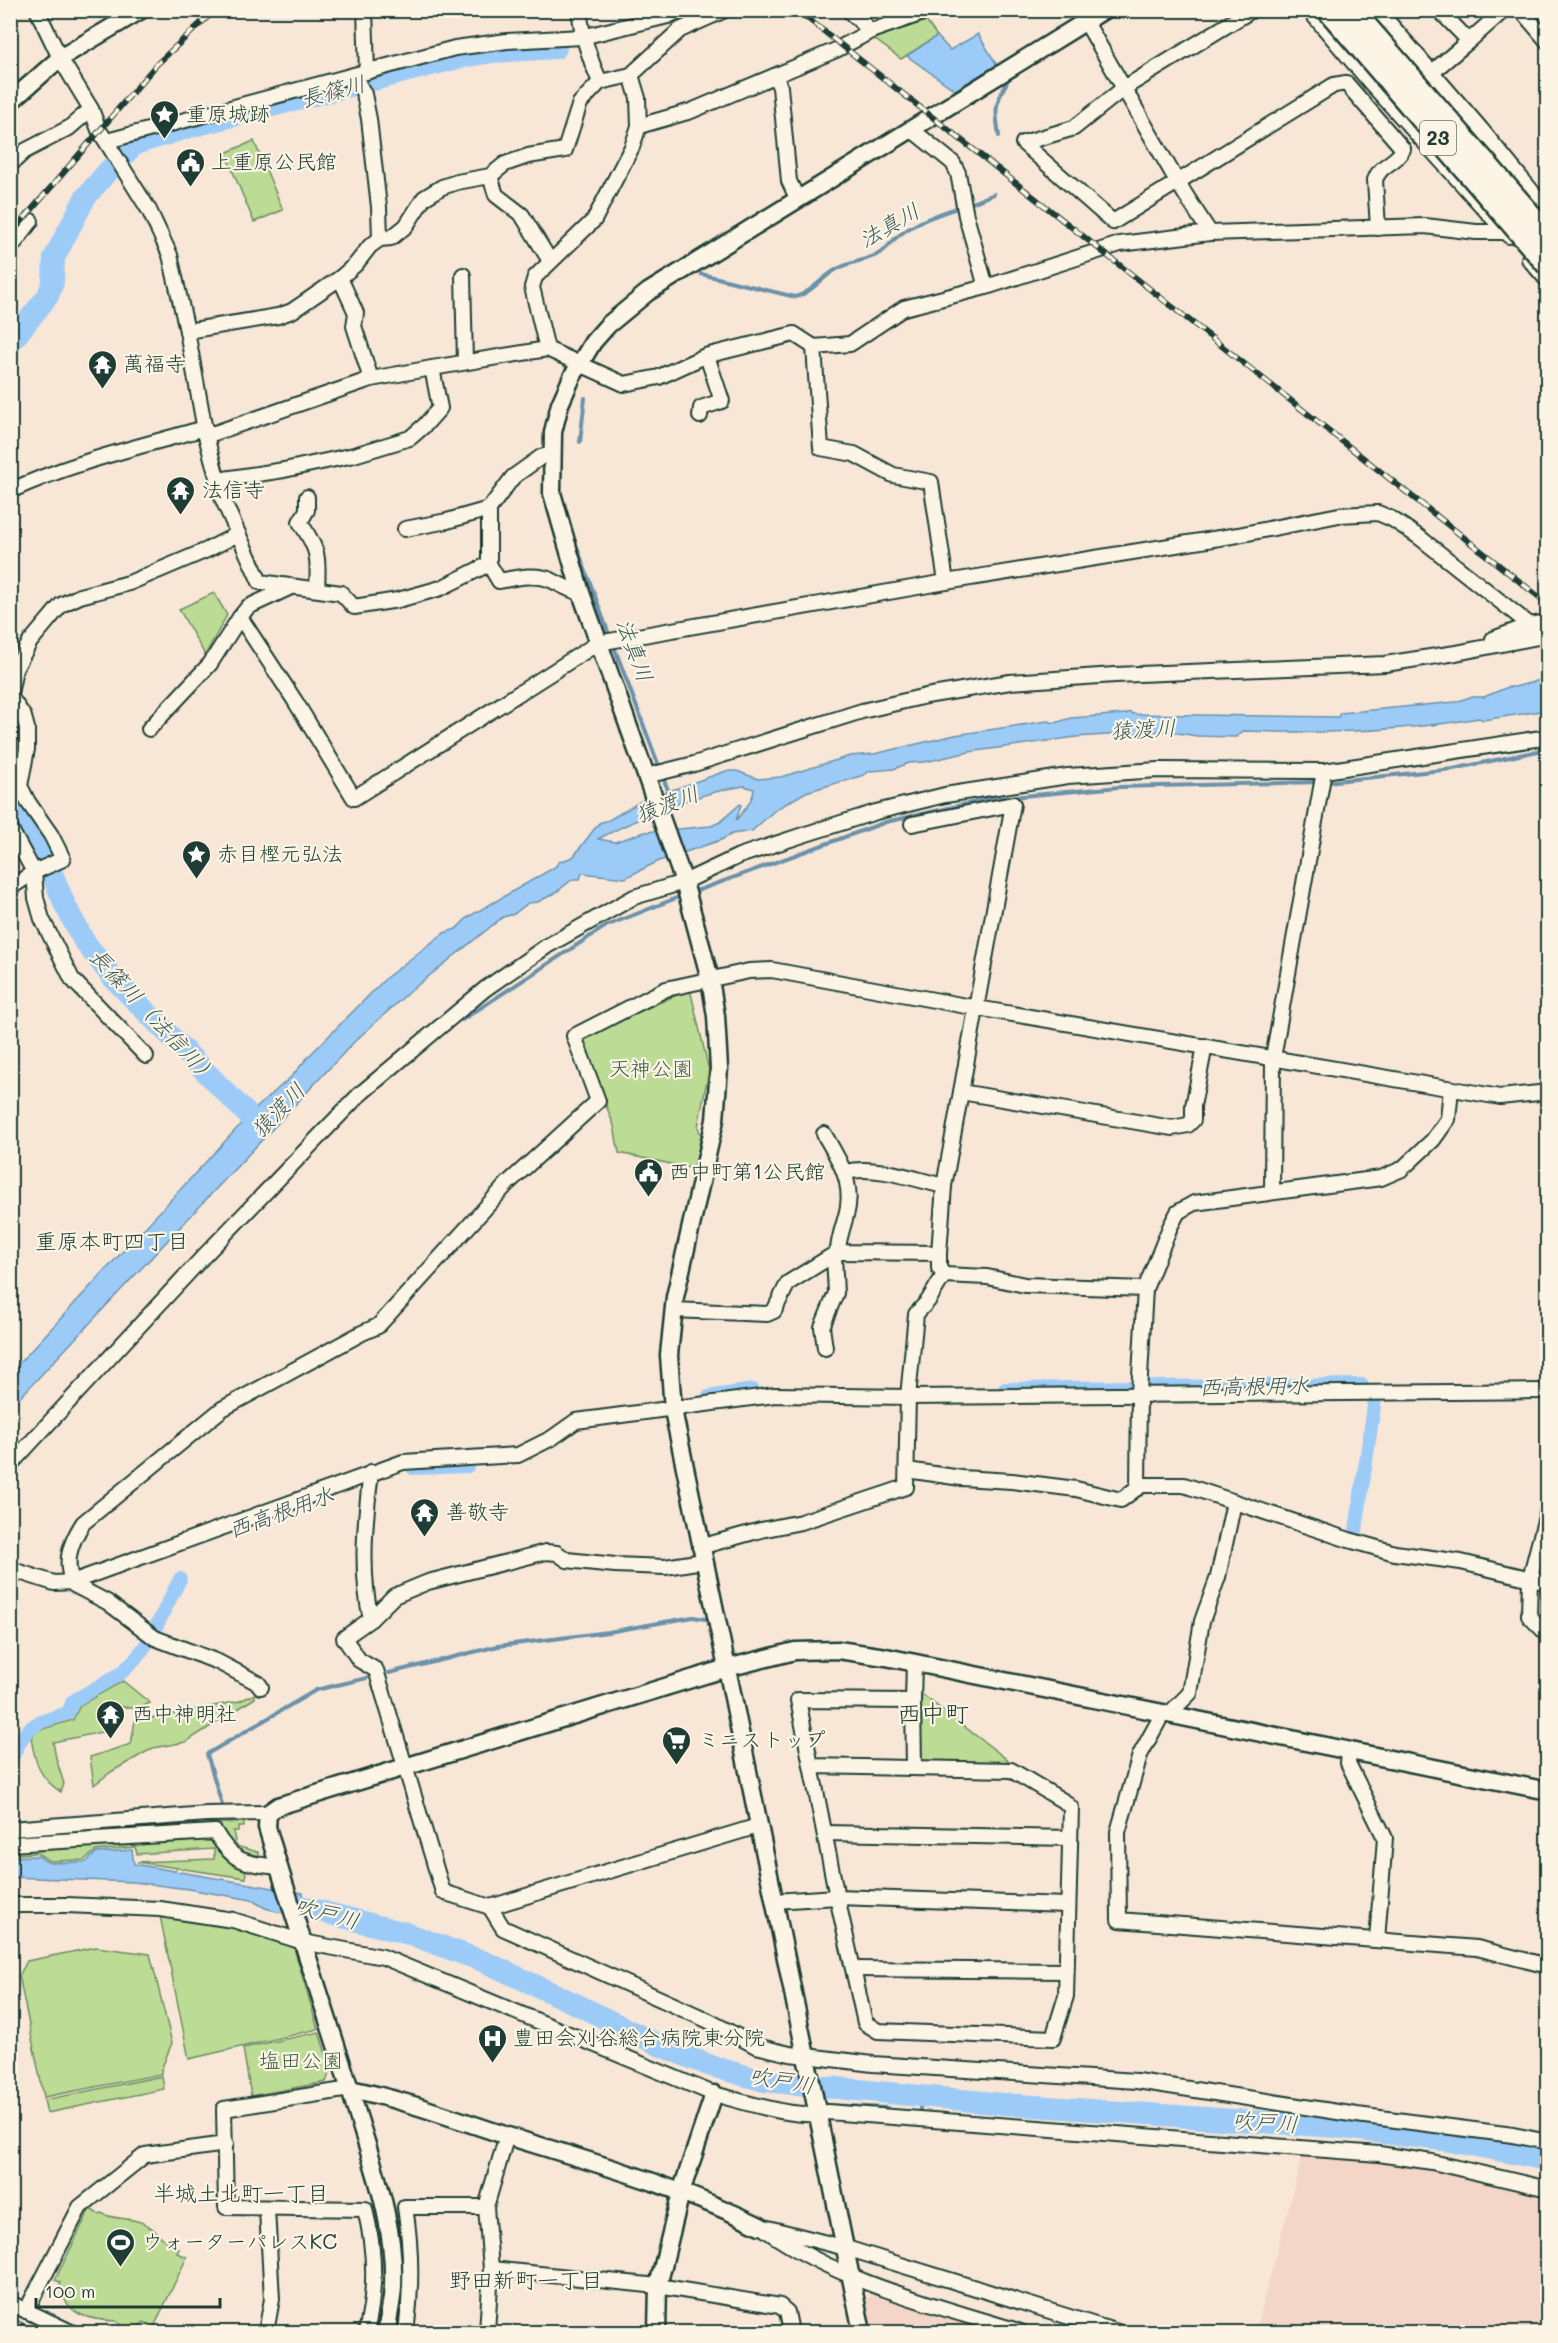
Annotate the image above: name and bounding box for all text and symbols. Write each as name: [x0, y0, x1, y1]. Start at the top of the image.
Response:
water label: 長篠川: [297, 68, 369, 113]
place icon: 重原城跡: [149, 98, 181, 140]
place label: 重原城跡: [186, 99, 270, 126]
road number: 23: [1420, 121, 1456, 155]
public building icon: 上重原公民館: [174, 146, 206, 188]
place label: 上重原公民館: [211, 147, 337, 174]
water label: 法真川: [853, 196, 925, 254]
temple icon: 萬福寺: [86, 348, 118, 390]
place label: 萬福寺: [123, 349, 186, 376]
temple icon: 法信寺: [165, 474, 197, 516]
place label: 法信寺: [202, 475, 265, 502]
water label: 法真川: [611, 614, 660, 686]
water label: 猿渡川: [1109, 712, 1177, 745]
water label: 猿渡川: [631, 778, 703, 829]
place icon: 赤目樫元弘法: [180, 838, 212, 880]
place label: 赤目樫元弘法: [217, 839, 343, 866]
water label: 長篠川（法信川）: [84, 941, 225, 1090]
park label: 天神公園: [609, 1054, 693, 1081]
water label: 猿渡川: [244, 1076, 311, 1143]
public building icon: 西中町第1公民館: [632, 1156, 664, 1198]
place label: 西中町第1公民館: [669, 1157, 825, 1184]
district label: 重原本町四丁目: [35, 1226, 189, 1255]
water label: 西高根用水: [1199, 1370, 1309, 1401]
water label: 西高根用水: [224, 1479, 337, 1544]
temple icon: 善敬寺: [409, 1496, 441, 1538]
place label: 善敬寺: [446, 1497, 509, 1524]
district label: 西中町: [897, 1697, 969, 1728]
temple icon: 西中神明社: [95, 1698, 127, 1740]
place label: 西中神明社: [132, 1699, 237, 1726]
supermarket icon: ミニストップ: [661, 1724, 693, 1766]
place label: ミニストップ: [698, 1725, 826, 1752]
water label: 吹戸川: [291, 1890, 363, 1935]
hospital icon: 豊田会刈谷総合病院東分院: [476, 2022, 508, 2064]
place label: 豊田会刈谷総合病院東分院: [513, 2023, 765, 2050]
park label: 塩田公園: [259, 2046, 343, 2073]
water label: 吹戸川: [747, 2059, 817, 2100]
water label: 吹戸川: [1231, 2105, 1299, 2138]
district label: 半城土北町一丁目: [153, 2178, 329, 2207]
sports icon: ウォーターパレスKC: [105, 2226, 137, 2268]
place label: ウォーターパレスKC: [142, 2227, 337, 2254]
district label: 野田新町一丁目: [449, 2265, 603, 2294]
scale bar: [36, 2271, 220, 2309]
text: 100 m: [45, 2279, 95, 2303]

